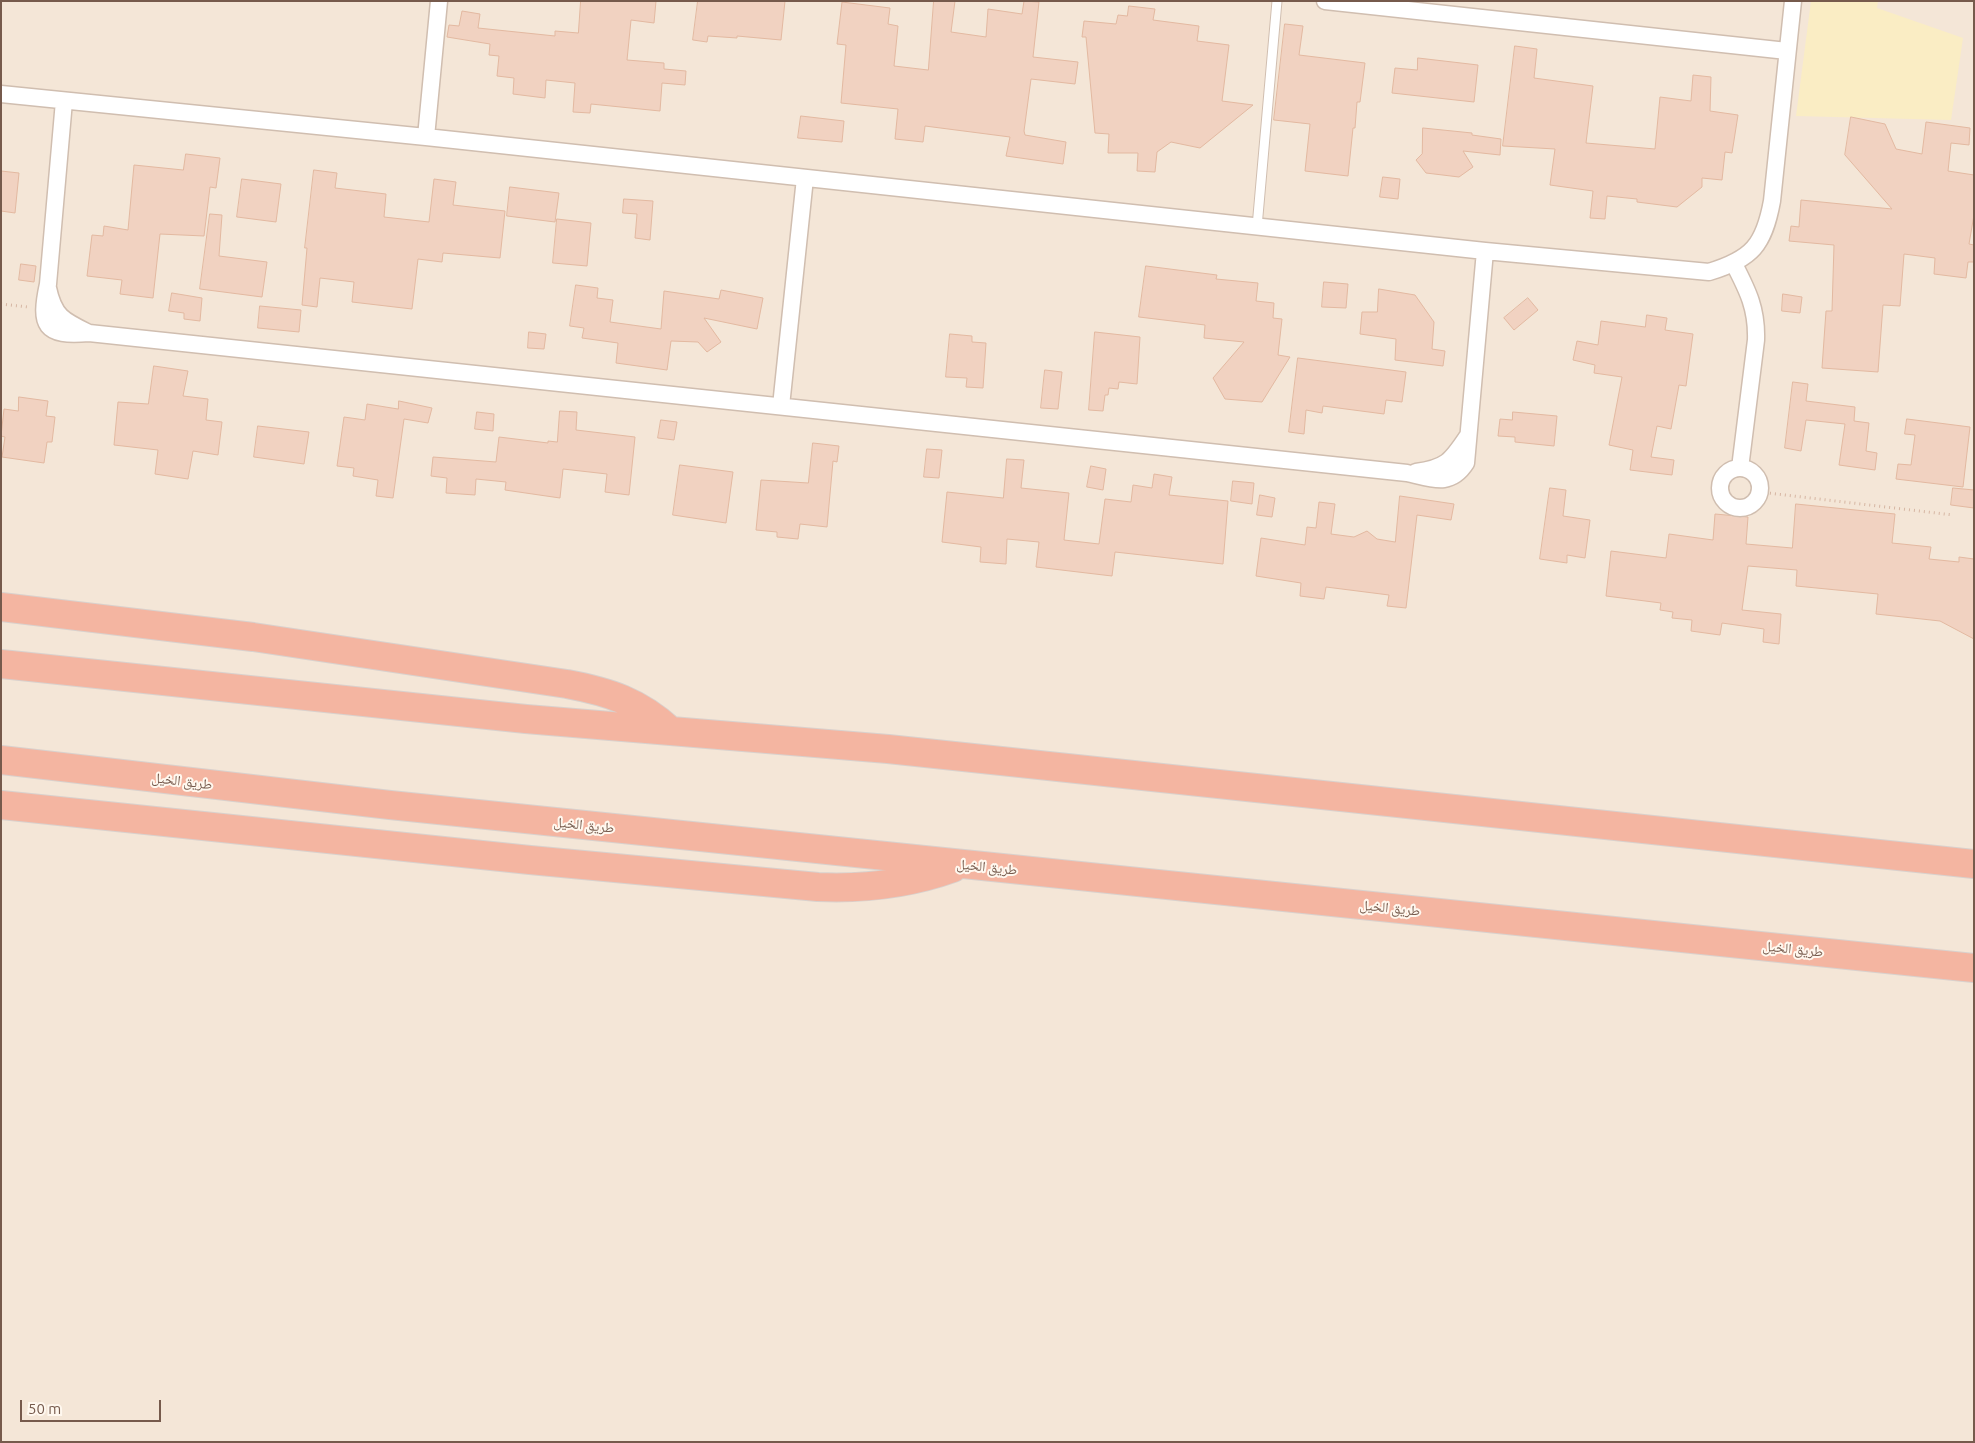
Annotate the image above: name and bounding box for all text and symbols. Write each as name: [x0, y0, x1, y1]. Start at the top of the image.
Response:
street label: طريق الخيل: [151, 769, 213, 793]
street label: طريق الخيل: [553, 813, 615, 837]
street label: طريق الخيل: [956, 855, 1018, 879]
street label: طريق الخيل: [1359, 896, 1421, 920]
street label: طريق الخيل: [1762, 937, 1824, 961]
scale bar: [22, 1390, 164, 1422]
text: 50 m: [28, 1400, 61, 1417]

